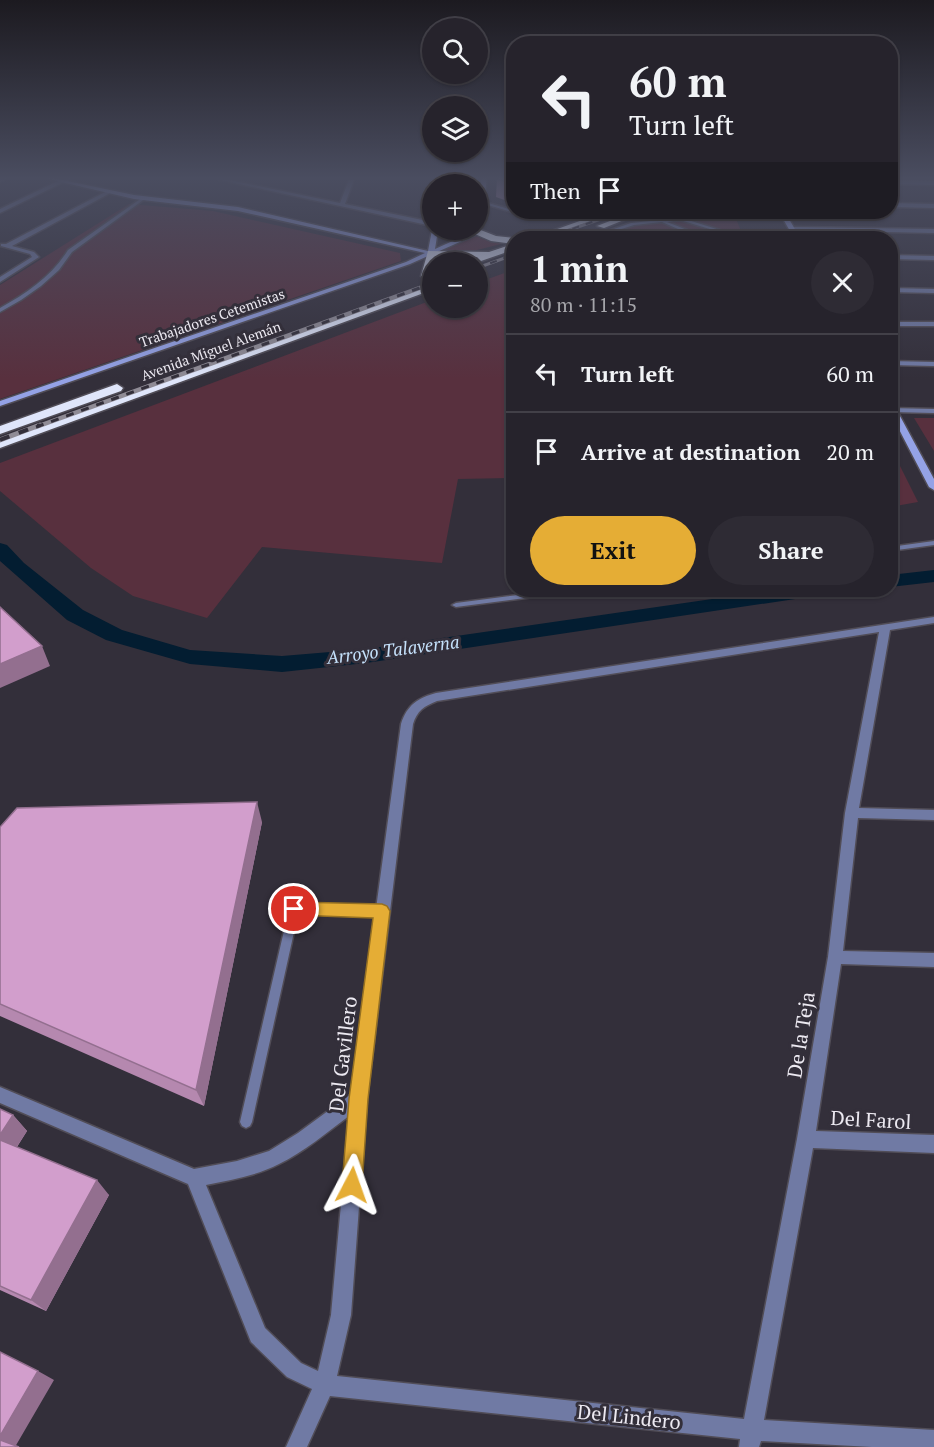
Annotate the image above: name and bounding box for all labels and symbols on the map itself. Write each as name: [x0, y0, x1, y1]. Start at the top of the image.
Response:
street label: Trabajadores Cetemistas: [137, 284, 287, 351]
street label: Avenida Miguel Alemán: [138, 316, 284, 385]
water label: Arroyo Talaverna: [324, 629, 461, 669]
pin: [268, 883, 319, 934]
street label: De la Teja: [780, 990, 821, 1080]
street label: Del Gavillero: [322, 995, 363, 1113]
street label: Del Farol: [830, 1104, 912, 1135]
position arrow: [320, 1153, 384, 1217]
street label: Del Lindero: [576, 1398, 682, 1435]

